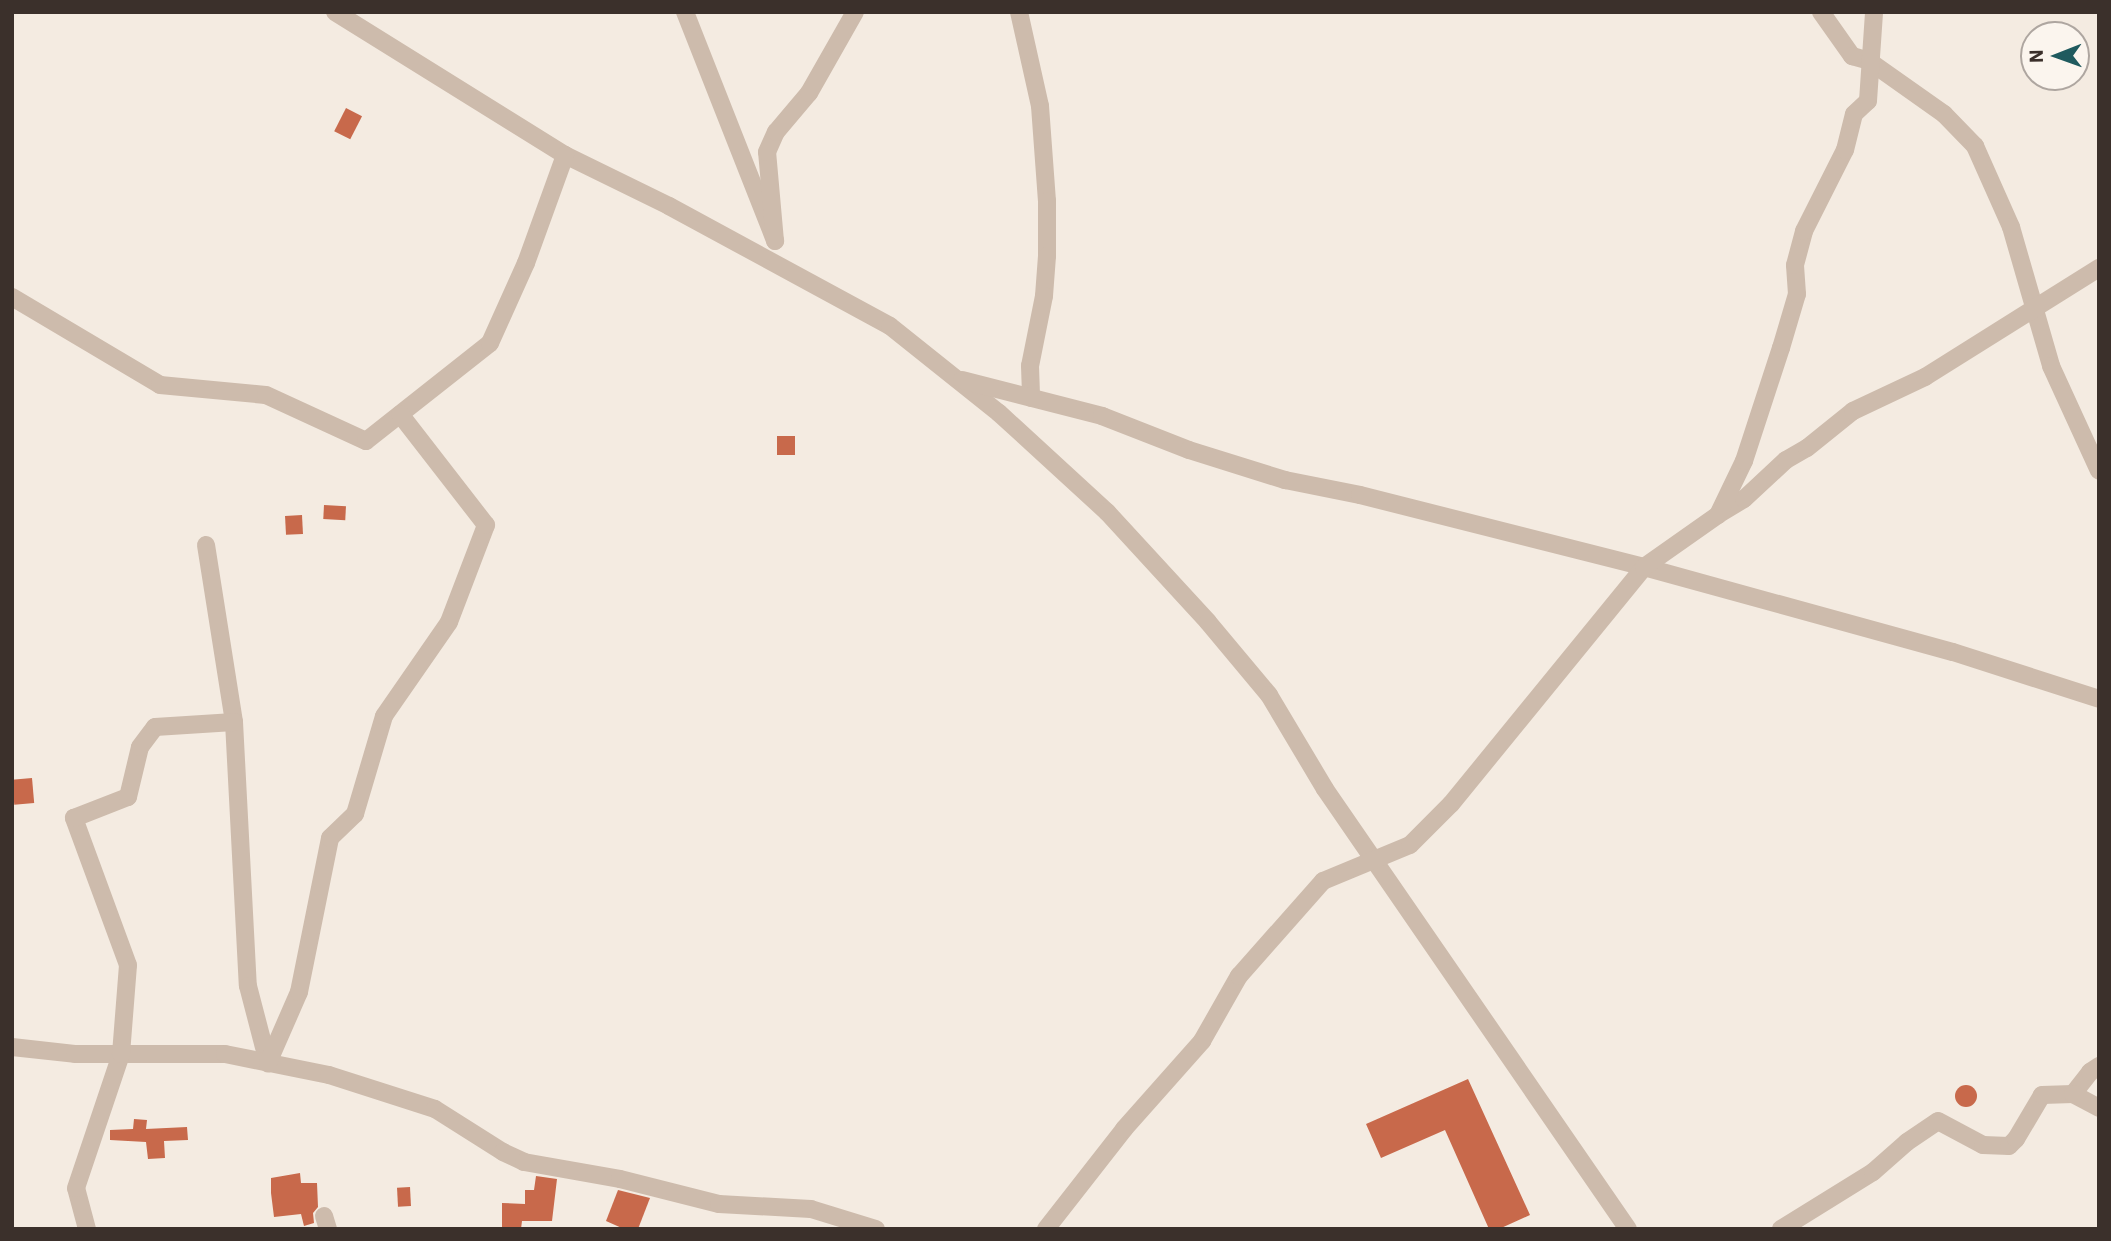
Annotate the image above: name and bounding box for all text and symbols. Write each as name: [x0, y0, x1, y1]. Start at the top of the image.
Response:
north arrow: [2020, 21, 2090, 91]
text: N: [2024, 49, 2048, 63]

